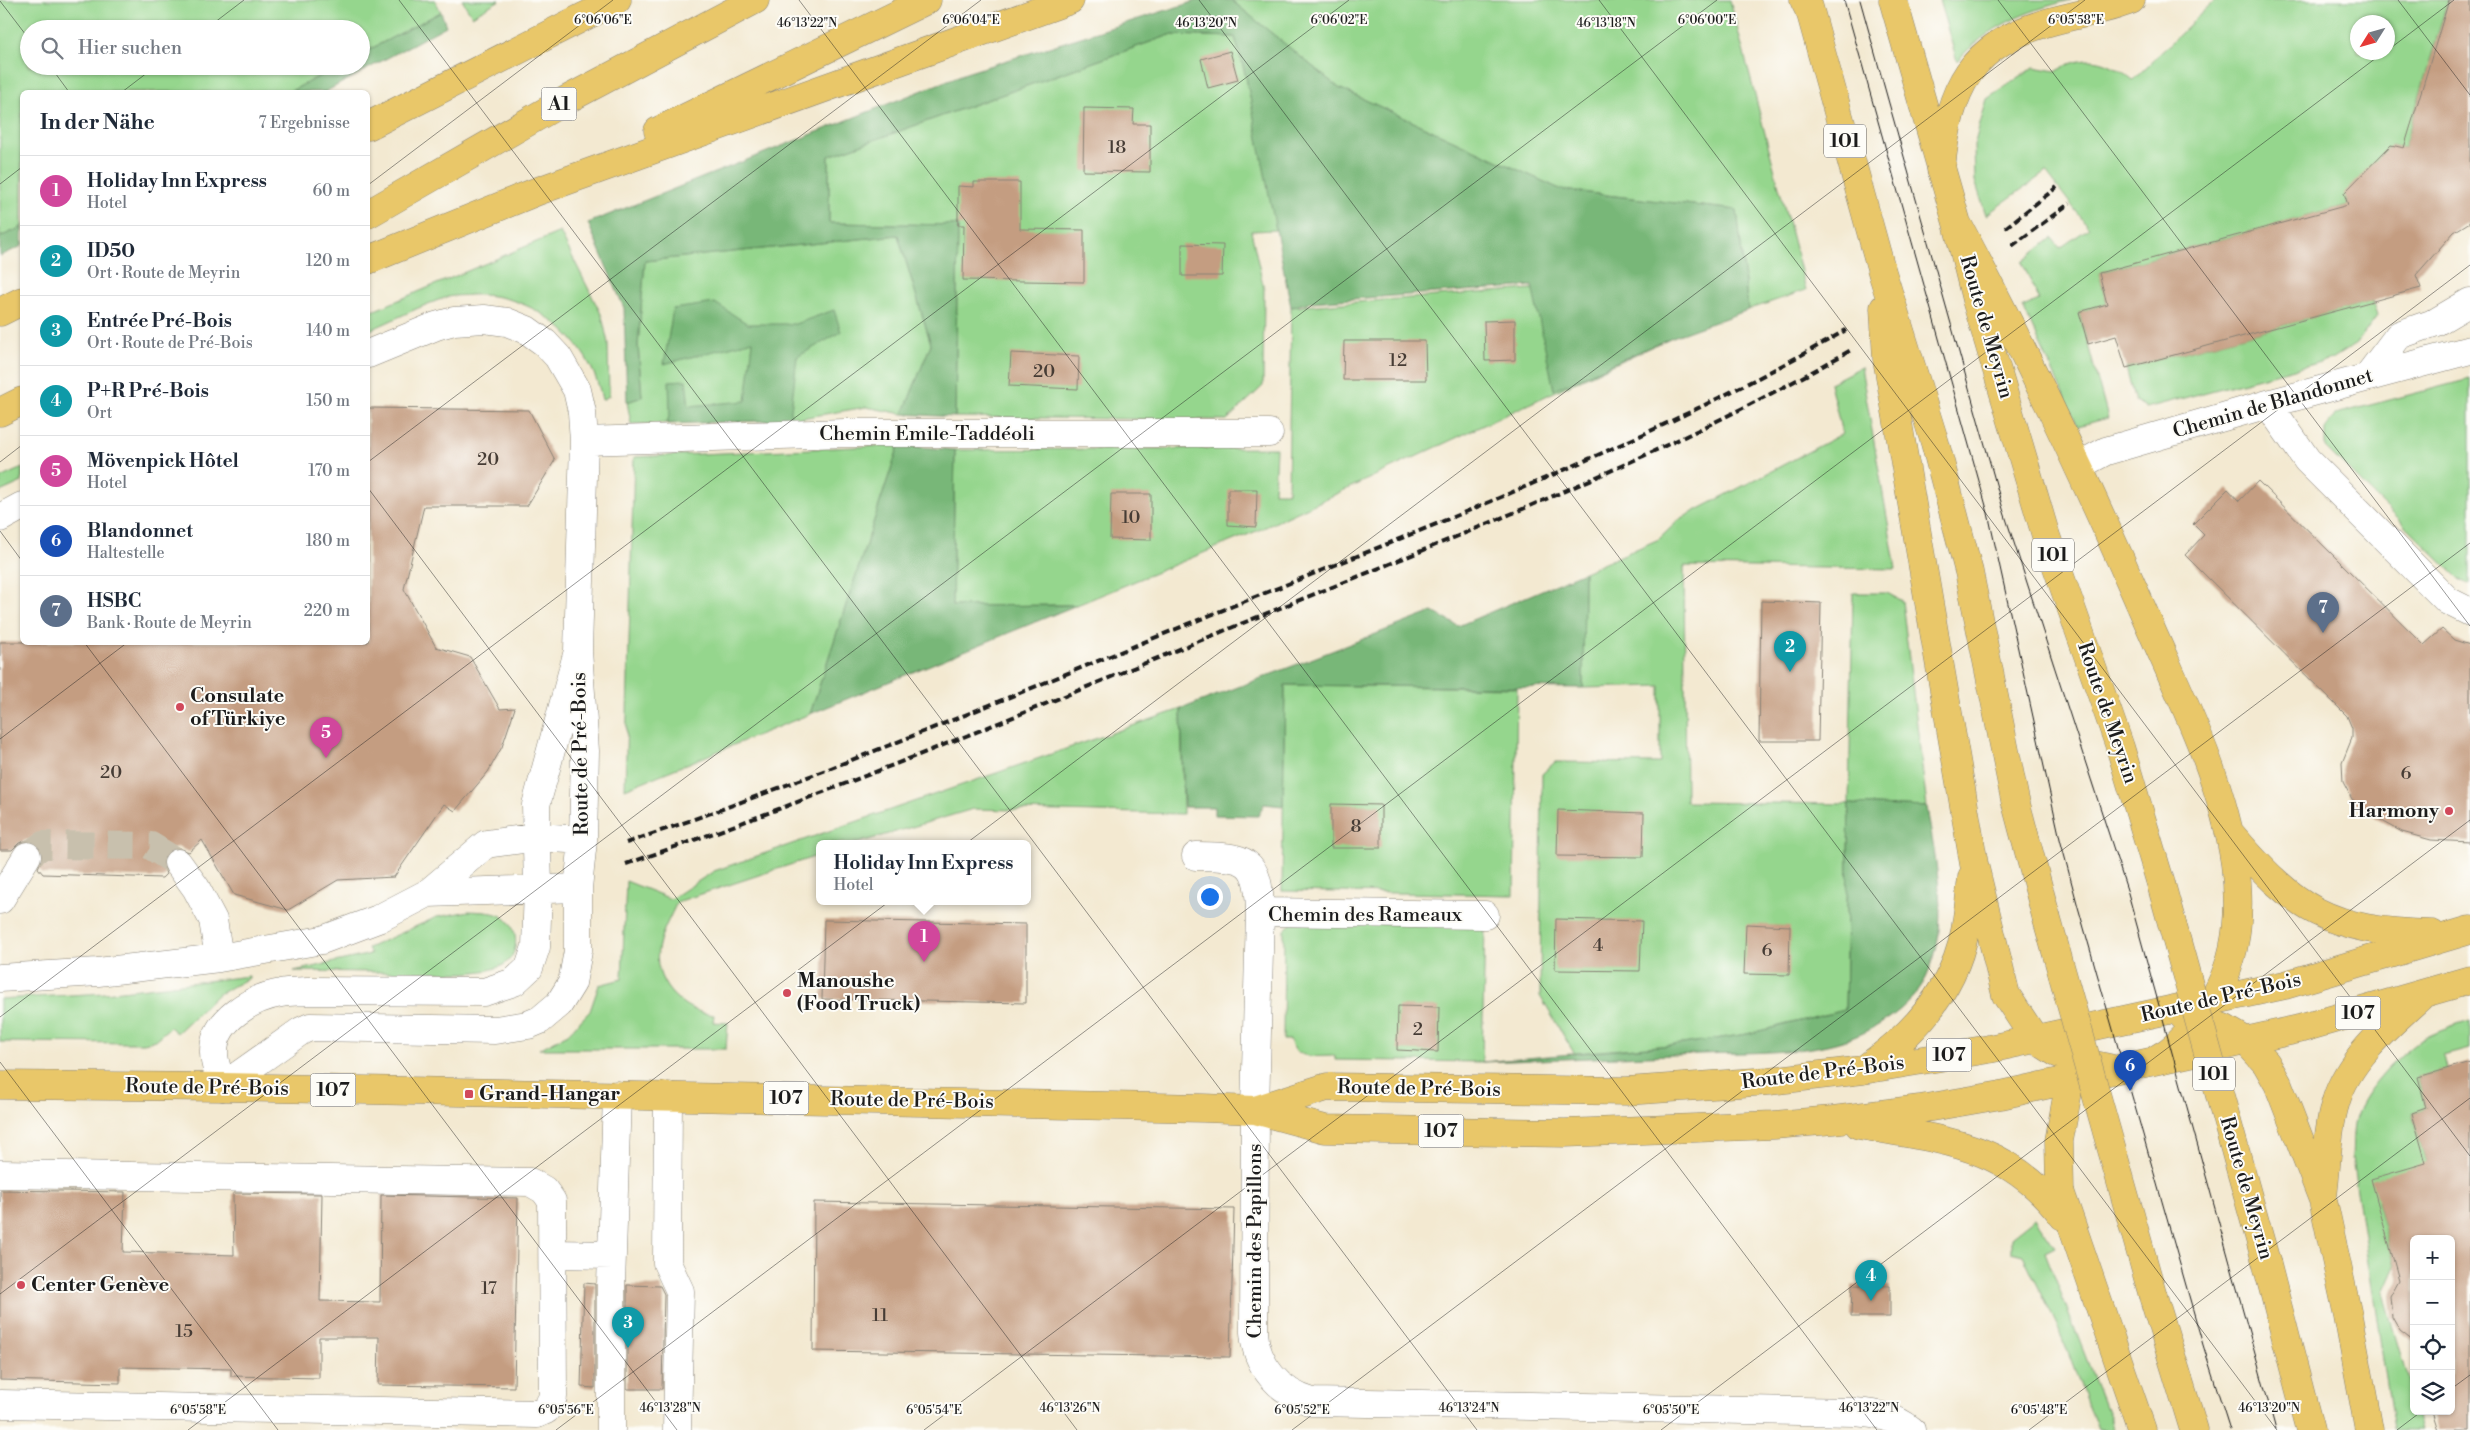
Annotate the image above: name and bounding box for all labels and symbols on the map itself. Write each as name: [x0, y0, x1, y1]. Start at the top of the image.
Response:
text: 6°06'06"E: [574, 13, 632, 28]
text: 6°06'04"E: [942, 13, 1000, 28]
text: 6°06'02"E: [1310, 13, 1368, 28]
text: 6°06'00"E: [1678, 13, 1736, 28]
text: 6°05'58"E: [2048, 13, 2104, 28]
north arrow: [2350, 15, 2395, 60]
text: 46°13'22"N: [777, 16, 837, 31]
text: 46°13'20"N: [1175, 16, 1237, 31]
text: 46°13'18"N: [1576, 16, 1636, 31]
road number: A1: [542, 88, 576, 120]
road number: 101: [1824, 124, 1866, 158]
house number: 18: [1108, 136, 1126, 159]
street label: Route de Meyrin: [1954, 252, 2018, 402]
house number: 12: [1389, 349, 1407, 372]
house number: 20: [1033, 360, 1055, 383]
street label: Chemin de Blandonnet: [2170, 363, 2376, 445]
street label: Chemin Emile-Taddéoli: [819, 422, 1035, 447]
house number: 20: [477, 448, 499, 471]
house number: 10: [1121, 506, 1141, 529]
road number: 101: [2032, 538, 2074, 572]
pin: 7: [2307, 592, 2339, 633]
pin: 2: [1774, 631, 1806, 672]
street label: Route de Meyrin: [2071, 639, 2143, 787]
street label: Route de Pré-Bois: [567, 672, 595, 836]
place label: Consulate of Türkiye: [190, 684, 286, 732]
marker: Consulate of Türkiye: [174, 701, 186, 713]
pin: 5: [310, 717, 342, 758]
house number: 20: [100, 761, 122, 784]
house number: 6: [2401, 762, 2412, 785]
place label: Harmony: [2349, 799, 2440, 824]
marker: Harmony: [2443, 805, 2455, 817]
house number: 8: [1350, 815, 1362, 838]
your location: [1197, 884, 1223, 910]
street label: Chemin des Rameaux: [1268, 903, 1463, 928]
pin: 1: [908, 921, 940, 962]
house number: 4: [1593, 934, 1604, 957]
house number: 6: [1762, 939, 1773, 962]
street label: Route de Pré-Bois: [2138, 967, 2304, 1029]
place label: Manoushe (Food Truck): [797, 969, 920, 1017]
marker: Manoushe (Food Truck): [781, 987, 793, 999]
road number: 107: [2336, 996, 2380, 1030]
house number: 2: [1413, 1018, 1423, 1041]
road number: 107: [1926, 1038, 1972, 1072]
pin: 6: [2114, 1050, 2146, 1091]
street label: Route de Pré-Bois: [1740, 1051, 1906, 1095]
road number: 101: [2193, 1058, 2235, 1090]
street label: Route de Pré-Bois: [125, 1074, 289, 1102]
road number: 107: [310, 1074, 356, 1106]
street label: Route de Pré-Bois: [1337, 1075, 1501, 1103]
place label: Grand-Hangar: [479, 1082, 620, 1107]
road number: 107: [764, 1082, 808, 1114]
street label: Route de Pré-Bois: [830, 1087, 994, 1115]
marker: Grand-Hangar: [463, 1088, 475, 1100]
street label: Route de Meyrin: [2214, 1113, 2278, 1263]
road number: 107: [1418, 1114, 1464, 1148]
street label: Chemin des Papillons: [1243, 1144, 1268, 1338]
pin: 4: [1855, 1260, 1887, 1301]
place label: Center Genève: [31, 1273, 170, 1298]
house number: 17: [481, 1277, 497, 1300]
marker: Center Genève: [15, 1279, 27, 1291]
house number: 11: [872, 1304, 888, 1327]
pin: 3: [612, 1307, 644, 1348]
house number: 15: [175, 1320, 193, 1343]
text: 46°13'28"N: [639, 1401, 701, 1416]
text: 46°13'26"N: [1039, 1401, 1101, 1416]
text: 46°13'24"N: [1439, 1401, 1500, 1416]
text: 46°13'22"N: [1839, 1401, 1899, 1416]
text: 46°13'20"N: [2238, 1401, 2300, 1416]
text: 6°05'58"E: [170, 1403, 226, 1418]
text: 6°05'56"E: [538, 1403, 594, 1418]
text: 6°05'54"E: [906, 1403, 962, 1418]
text: 6°05'52"E: [1274, 1403, 1330, 1418]
text: 6°05'50"E: [1643, 1403, 1699, 1418]
text: 6°05'48"E: [2011, 1403, 2067, 1418]

